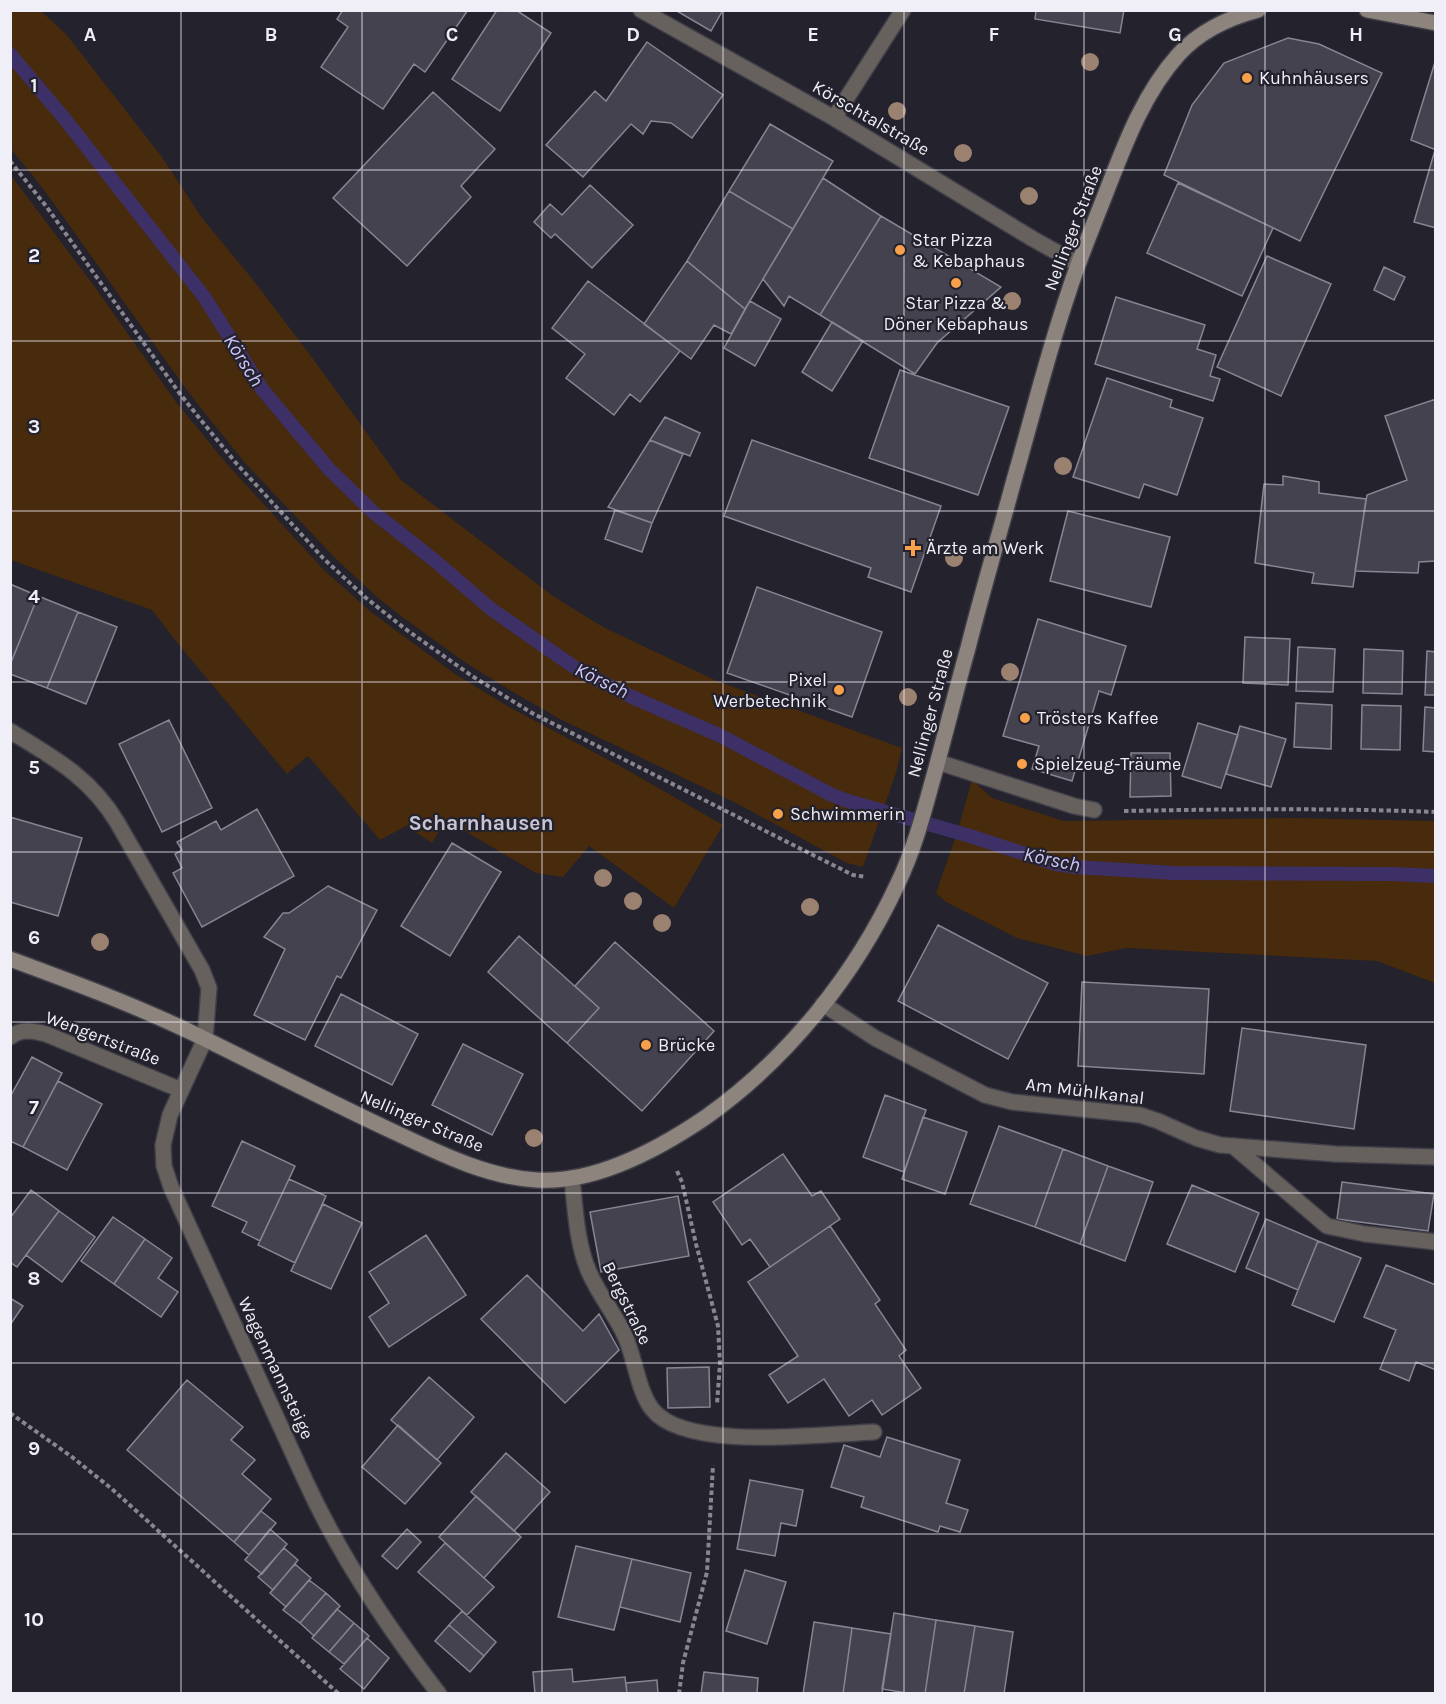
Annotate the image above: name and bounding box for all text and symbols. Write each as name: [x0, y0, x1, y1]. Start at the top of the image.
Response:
text: A: [84, 23, 97, 46]
text: B: [265, 23, 277, 46]
text: C: [446, 23, 458, 46]
text: D: [626, 23, 640, 46]
text: E: [807, 23, 819, 46]
text: F: [989, 23, 1000, 46]
text: G: [1168, 23, 1182, 46]
text: H: [1349, 23, 1363, 46]
place label: Kuhnhäusers: [1259, 67, 1369, 89]
marker: Kuhnhäusers: [1240, 71, 1254, 85]
text: 1: [30, 74, 38, 97]
street label: Körschtalstraße: [809, 76, 933, 160]
street label: Nellinger Straße: [1039, 162, 1107, 294]
place label: Star Pizza & Kebaphaus: [912, 229, 1025, 272]
marker: Star Pizza & Kebaphaus: [893, 243, 907, 257]
text: 2: [28, 244, 40, 267]
marker: Star Pizza & Döner Kebaphaus: [949, 276, 963, 290]
place label: Star Pizza & Döner Kebaphaus: [883, 292, 1029, 335]
water label: Körsch: [219, 330, 268, 391]
text: 3: [28, 415, 40, 438]
place label: Ärzte am Werk: [926, 537, 1044, 559]
marker: Ärzte am Werk: [904, 539, 922, 557]
text: 4: [28, 585, 40, 608]
street label: Nellinger Straße: [902, 646, 958, 780]
water label: Körsch: [571, 658, 633, 703]
place label: Pixel Werbetechnik: [713, 669, 827, 712]
marker: Pixel Werbetechnik: [832, 683, 846, 697]
place label: Trösters Kaffee: [1037, 707, 1158, 729]
marker: Trösters Kaffee: [1018, 711, 1032, 725]
place label: Spielzeug-Träume: [1034, 753, 1181, 775]
text: 5: [28, 756, 40, 779]
marker: Spielzeug-Träume: [1015, 757, 1029, 771]
place label: Schwimmerin: [790, 803, 905, 825]
marker: Schwimmerin: [771, 807, 785, 821]
district label: Scharnhausen: [408, 811, 554, 835]
water label: Körsch: [1022, 842, 1082, 877]
text: 6: [28, 926, 40, 949]
street label: Wengertstraße: [42, 1006, 164, 1070]
place label: Brücke: [658, 1034, 715, 1056]
marker: Brücke: [639, 1038, 653, 1052]
street label: Am Mühlkanal: [1024, 1073, 1146, 1109]
street label: Nellinger Straße: [357, 1085, 487, 1157]
text: 7: [29, 1096, 39, 1119]
street label: Bergstraße: [597, 1258, 657, 1348]
text: 8: [28, 1267, 40, 1290]
street label: Wagenmannsteige: [233, 1293, 319, 1443]
text: 9: [28, 1437, 40, 1460]
text: 10: [24, 1608, 44, 1631]

